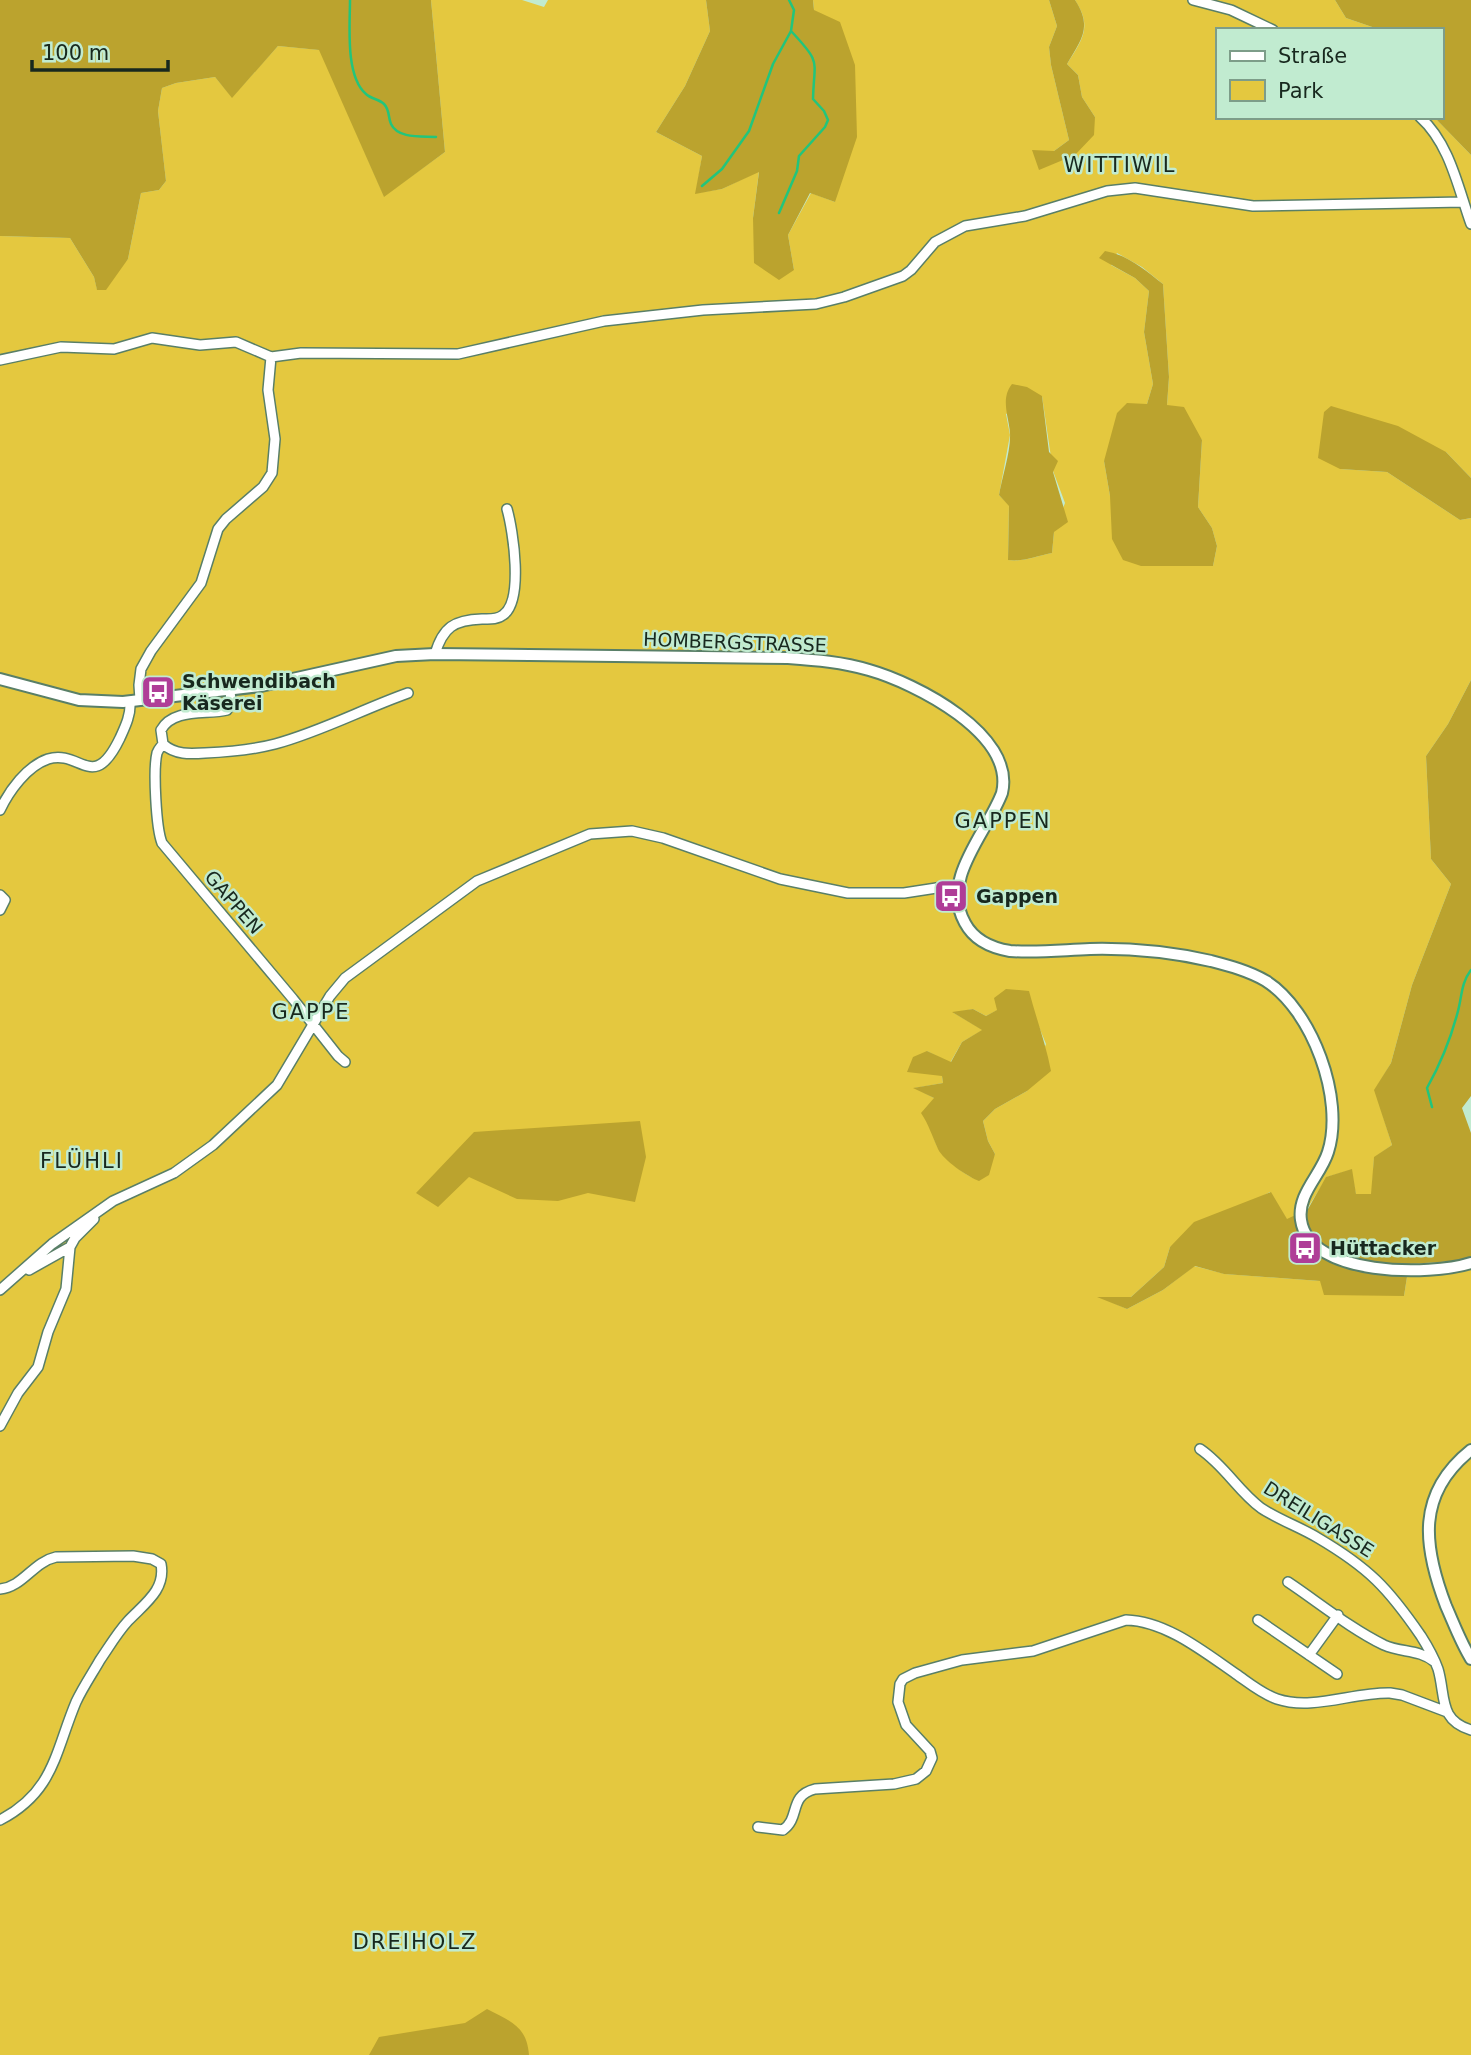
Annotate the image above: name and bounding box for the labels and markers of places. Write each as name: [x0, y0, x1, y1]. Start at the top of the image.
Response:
place label: Schwendibach Käserei: [182, 670, 336, 714]
bus stop icon: Schwendibach Käserei: [139, 673, 177, 711]
bus stop icon: Gappen: [932, 877, 970, 915]
place label: Gappen: [976, 885, 1058, 907]
bus stop icon: Hüttacker: [1286, 1229, 1324, 1267]
place label: Hüttacker: [1330, 1237, 1437, 1259]

